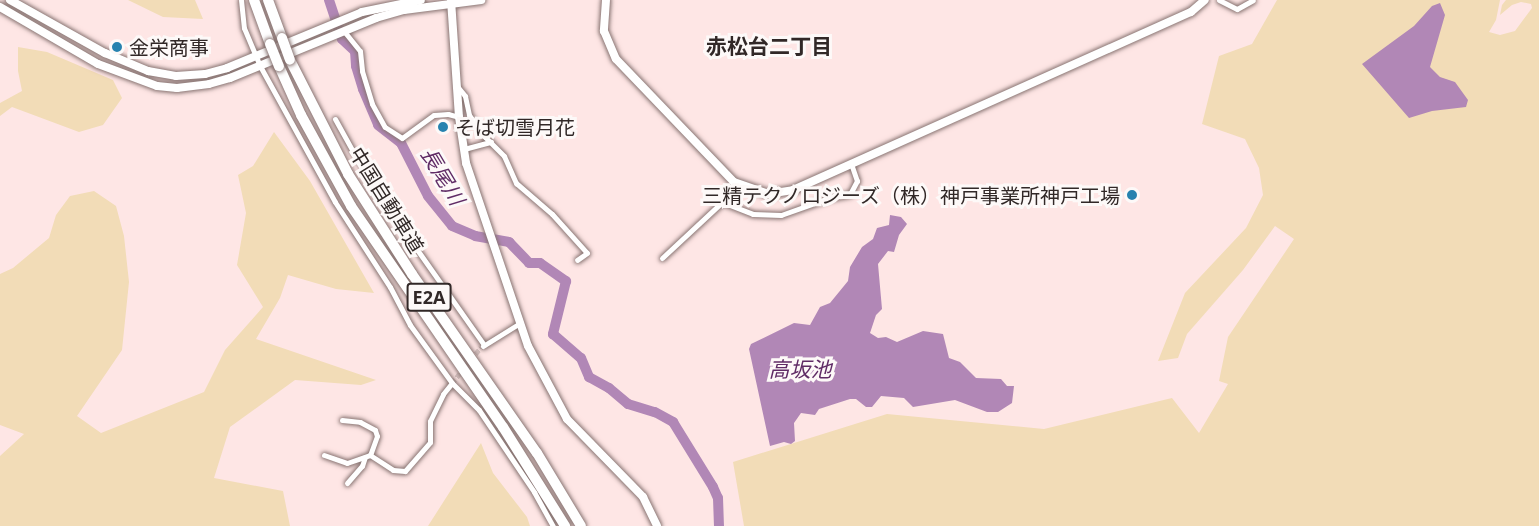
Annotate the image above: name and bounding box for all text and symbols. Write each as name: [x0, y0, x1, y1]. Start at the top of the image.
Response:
district label: 赤松台二丁目: [706, 33, 832, 59]
place label: 金栄商事: [129, 35, 209, 59]
marker: 金栄商事: [110, 40, 124, 54]
place label: そば切雪月花: [455, 115, 575, 139]
marker: そば切雪月花: [436, 120, 450, 134]
street label: 中国自動車道: [345, 143, 429, 257]
water label: 長尾川: [416, 143, 470, 209]
place label: 三精テクノロジーズ（株）神戸事業所神戸工場: [700, 183, 1120, 207]
marker: 三精テクノロジーズ（株）神戸事業所神戸工場: [1125, 188, 1139, 202]
road number: E2A: [406, 282, 452, 312]
water label: 高坂池: [769, 356, 831, 382]

